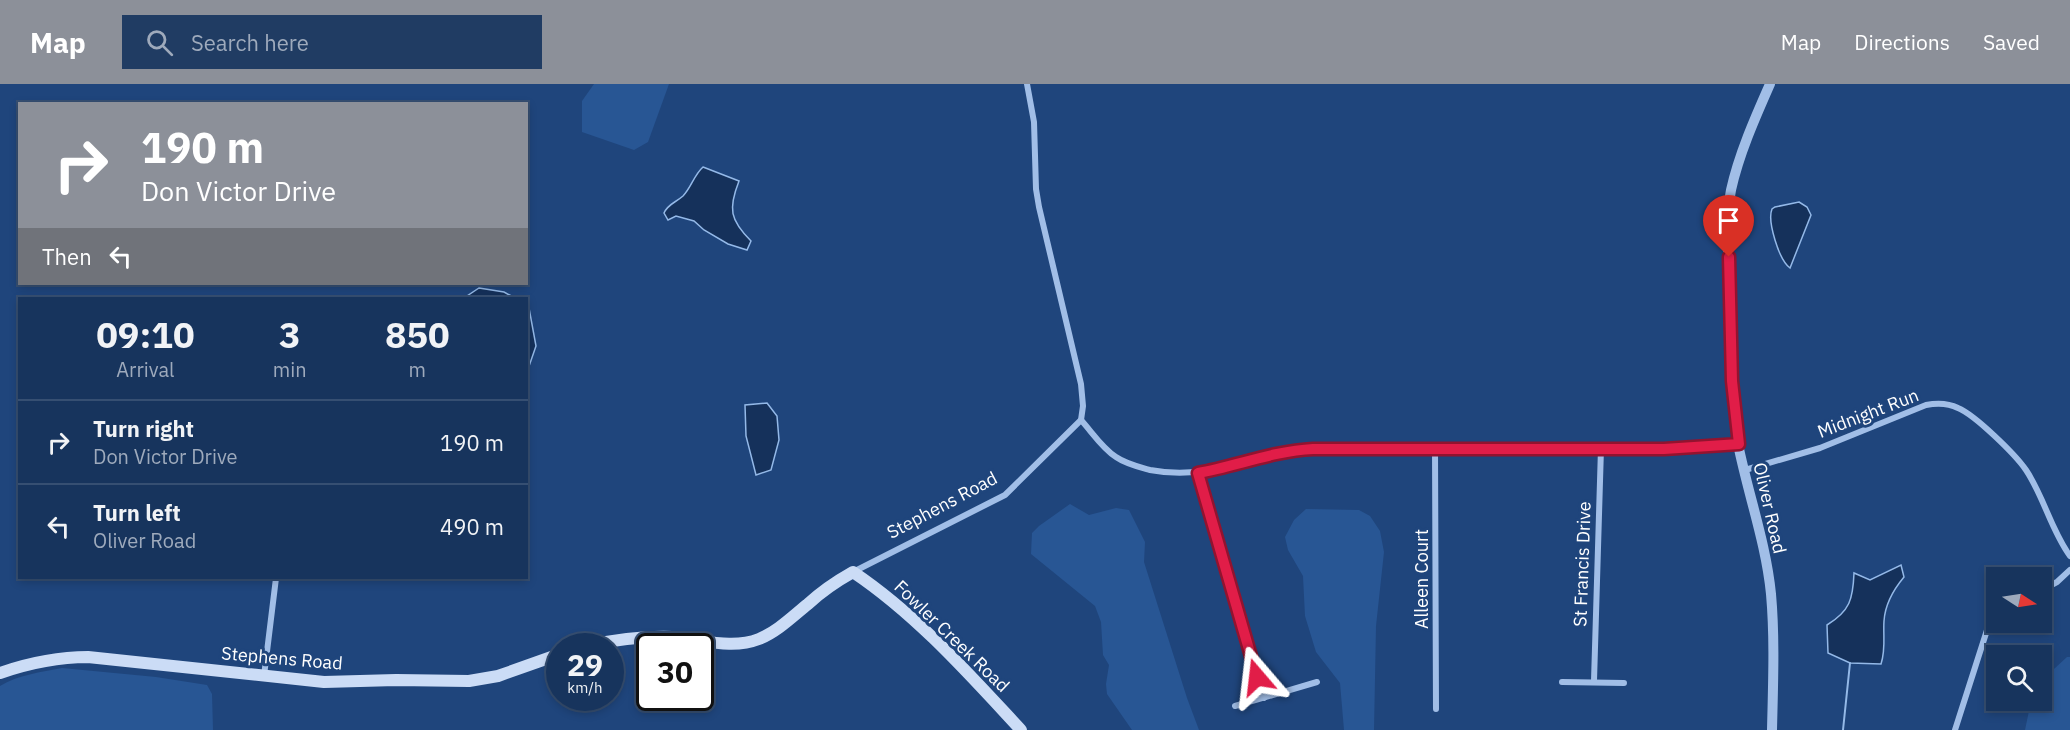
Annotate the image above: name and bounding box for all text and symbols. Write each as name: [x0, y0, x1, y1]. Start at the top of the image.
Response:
search box: [122, 15, 542, 69]
text: Map: [30, 24, 86, 61]
icon: search: [143, 26, 176, 59]
text: Search here: [191, 28, 309, 57]
text: Map: [1781, 28, 1821, 56]
text: Directions: [1854, 28, 1950, 56]
text: Saved: [1983, 28, 2040, 56]
text: 190 m: [141, 120, 264, 175]
icon: right: [42, 126, 120, 204]
text: Don Victor Drive: [141, 173, 336, 208]
pin: [1703, 195, 1754, 257]
icon: arrive: [1712, 204, 1745, 237]
icon: left: [104, 240, 137, 273]
text: Then: [42, 242, 92, 271]
text: 09:10: [96, 311, 195, 358]
text: 3: [279, 311, 301, 358]
text: 850: [385, 311, 450, 358]
text: Arrival: [116, 356, 175, 383]
text: min: [273, 356, 307, 383]
text: m: [409, 356, 426, 383]
street label: Midnight Run: [1814, 383, 1922, 443]
text: Turn right: [93, 414, 194, 443]
icon: right: [42, 426, 75, 459]
text: 190 m: [440, 428, 504, 457]
text: Don Victor Drive: [93, 443, 238, 470]
street label: Oliver Road: [1748, 460, 1792, 556]
street label: Stephens Road: [883, 466, 1001, 544]
text: Turn left: [93, 498, 181, 527]
street label: St Francis Drive: [1568, 501, 1596, 627]
icon: left: [42, 510, 75, 543]
text: 490 m: [440, 512, 504, 541]
text: Oliver Road: [93, 527, 196, 554]
street label: Alleen Court: [1410, 529, 1433, 629]
north arrow: [1986, 567, 2052, 633]
map controls: [1986, 567, 2052, 711]
street label: Fowler Creek Road: [889, 575, 1015, 697]
speed limit sign: 30: [636, 633, 714, 711]
street label: Stephens Road: [220, 641, 344, 675]
text: 29: [567, 645, 603, 684]
position arrow: [1225, 645, 1289, 709]
button: search: [1986, 645, 2052, 711]
text: km/h: [567, 678, 603, 697]

